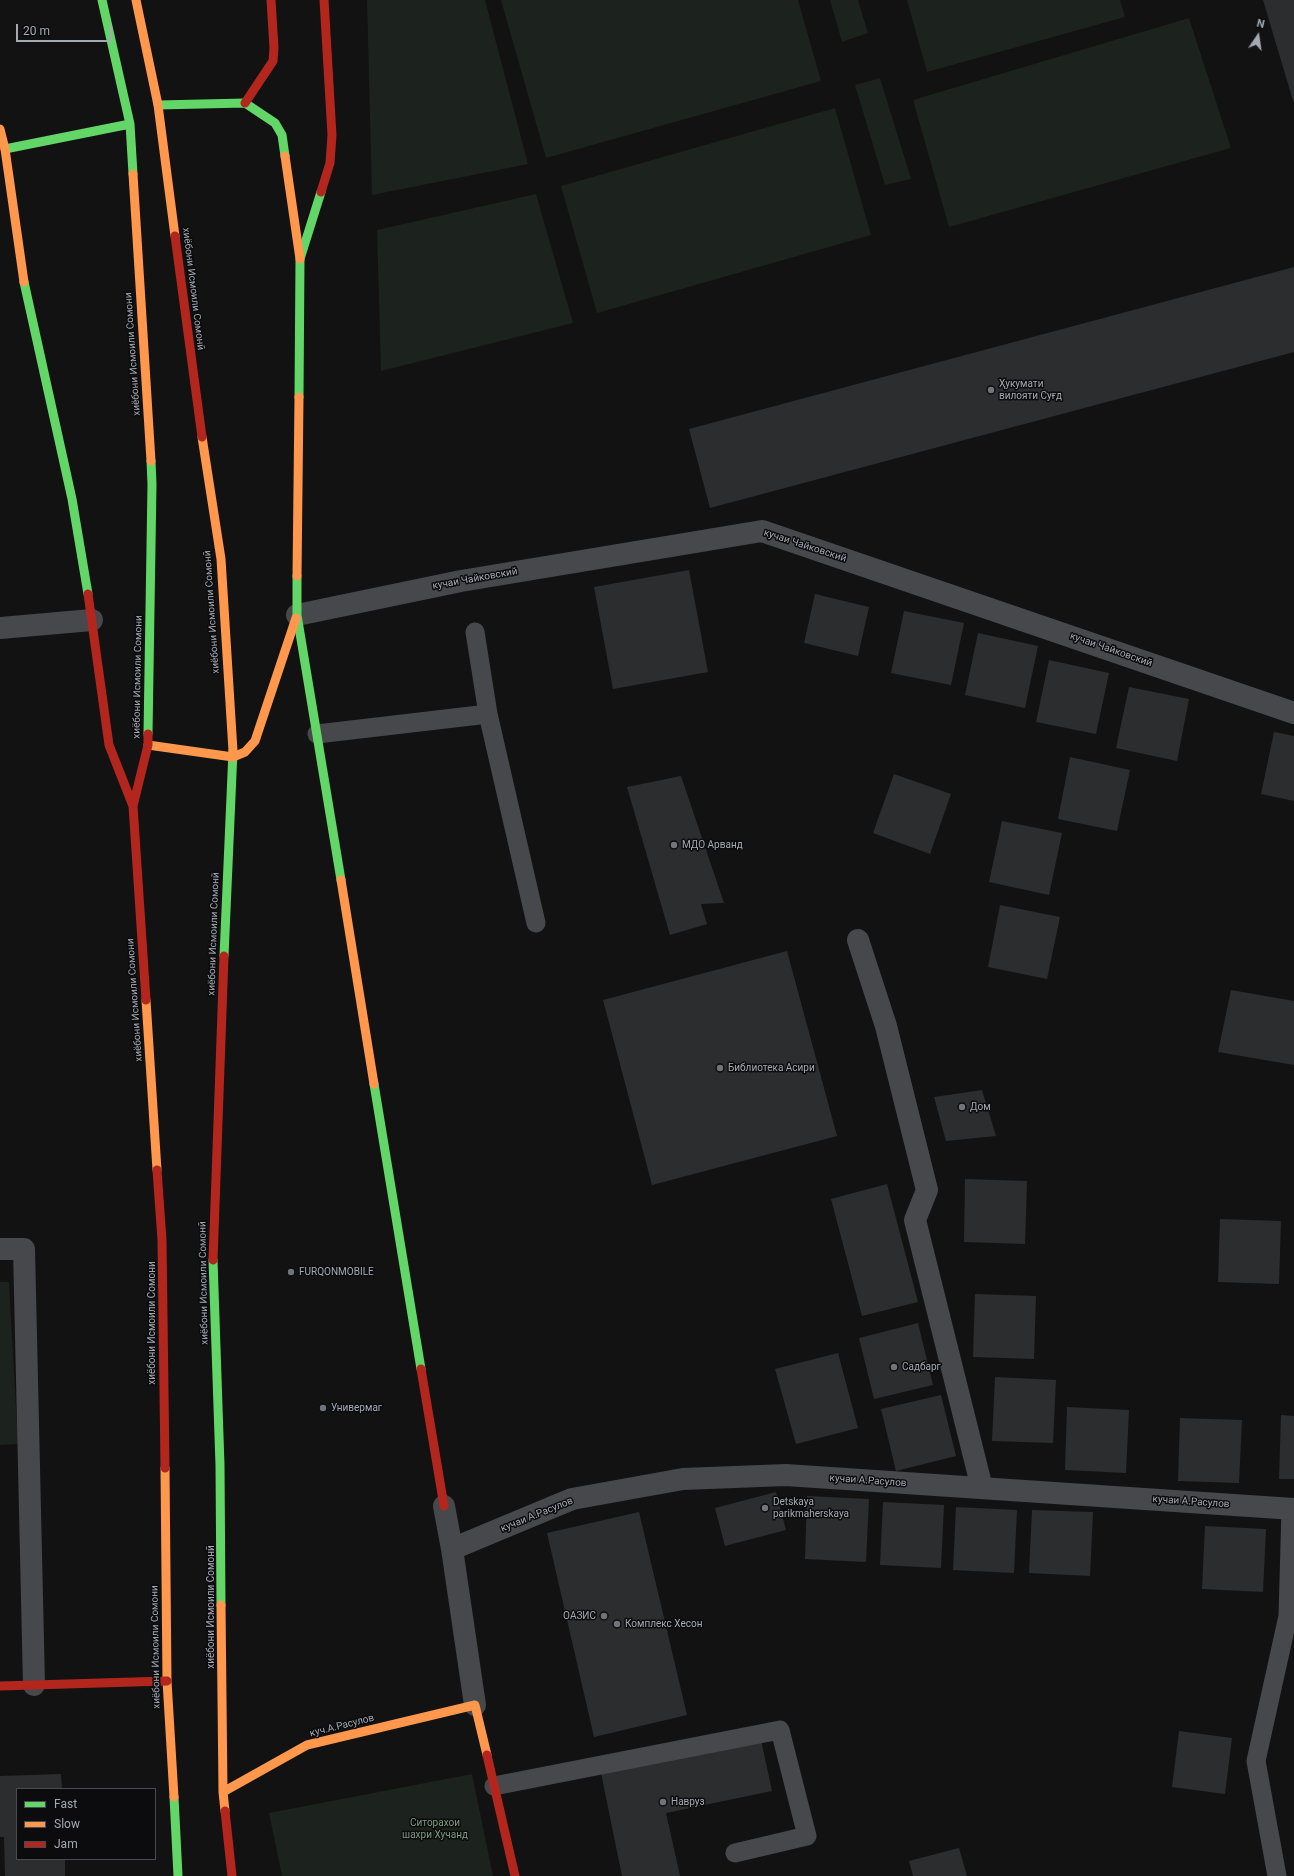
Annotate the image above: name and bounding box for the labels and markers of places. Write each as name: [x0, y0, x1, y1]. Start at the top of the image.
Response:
place label: Ҳукумати вилояти Суғд: [999, 378, 1062, 402]
marker: Ҳукумати вилояти Суғд: [986, 385, 996, 395]
place label: МДО Арванд: [682, 839, 743, 851]
marker: МДО Арванд: [669, 840, 679, 850]
place label: Библиотека Асири: [728, 1062, 815, 1074]
marker: Библиотека Асири: [715, 1063, 725, 1073]
place label: Дом: [970, 1101, 991, 1113]
marker: Дом: [957, 1102, 967, 1112]
place label: FURQONMOBILE: [299, 1266, 374, 1278]
marker: FURQONMOBILE: [286, 1267, 296, 1277]
place label: Садбарг: [902, 1361, 941, 1373]
marker: Садбарг: [889, 1362, 899, 1372]
place label: Универмаг: [331, 1402, 382, 1414]
marker: Универмаг: [318, 1403, 328, 1413]
place label: Detskaya parikmaherskaya: [773, 1496, 849, 1520]
marker: Detskaya parikmaherskaya: [760, 1503, 770, 1513]
place label: ОАЗИС: [563, 1610, 596, 1622]
marker: ОАЗИС: [599, 1611, 609, 1621]
place label: Комплекс Хесон: [625, 1618, 702, 1630]
marker: Комплекс Хесон: [612, 1619, 622, 1629]
place label: Навруз: [671, 1796, 705, 1808]
marker: Навруз: [658, 1797, 668, 1807]

